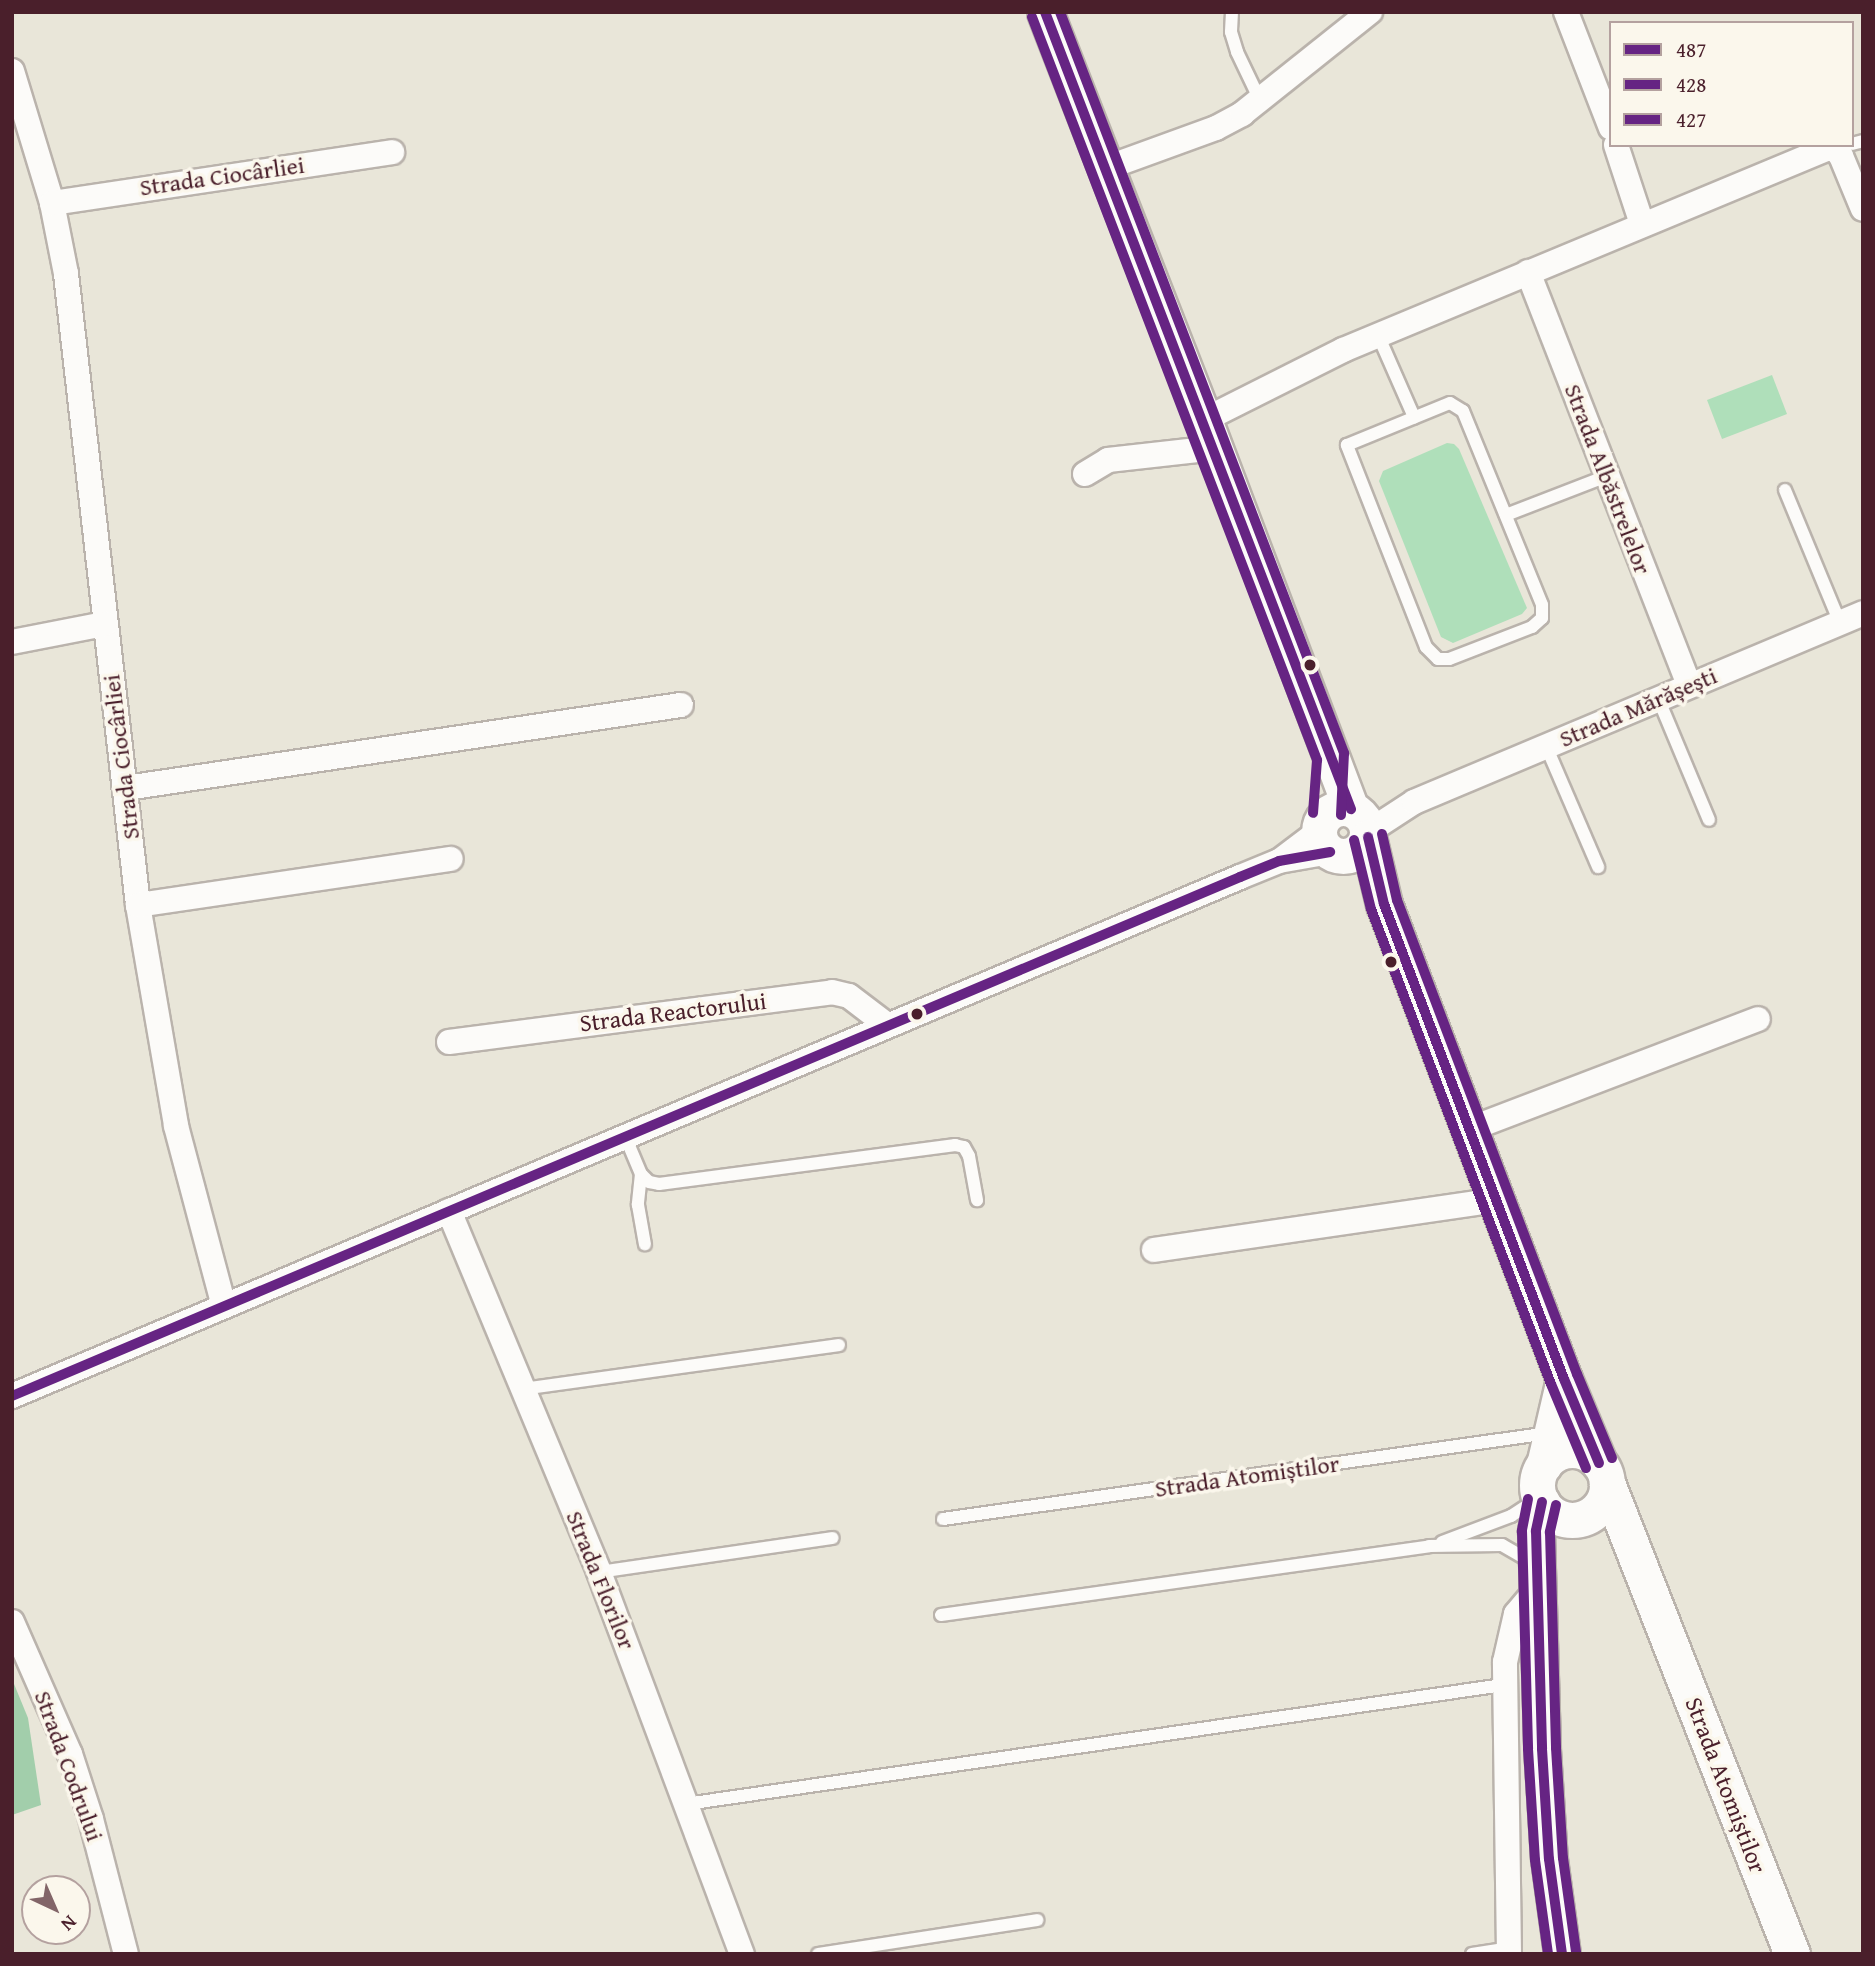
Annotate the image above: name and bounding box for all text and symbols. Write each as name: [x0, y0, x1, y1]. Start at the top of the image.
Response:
legend: [1609, 21, 1854, 147]
text: 487: [1676, 34, 1706, 65]
text: 428: [1676, 69, 1706, 100]
text: 427: [1676, 104, 1706, 135]
street label: Strada Ciocârliei: [138, 150, 306, 202]
street label: Strada Albăstrelelor: [1558, 380, 1658, 578]
unlabelled marker: [1303, 658, 1317, 672]
street label: Strada Mărășești: [1555, 661, 1721, 753]
street label: Strada Ciocârliei: [97, 673, 145, 841]
unlabelled marker: [1384, 955, 1398, 969]
street label: Strada Reactorului: [578, 986, 768, 1038]
unlabelled marker: [910, 1007, 924, 1021]
street label: Strada Atomiștilor: [1153, 1449, 1341, 1503]
street label: Strada Florilor: [560, 1507, 642, 1653]
street label: Strada Codrului: [28, 1687, 110, 1845]
street label: Strada Atomiștilor: [1679, 1693, 1773, 1877]
north arrow: [21, 1875, 91, 1945]
text: N: [55, 1909, 83, 1938]

